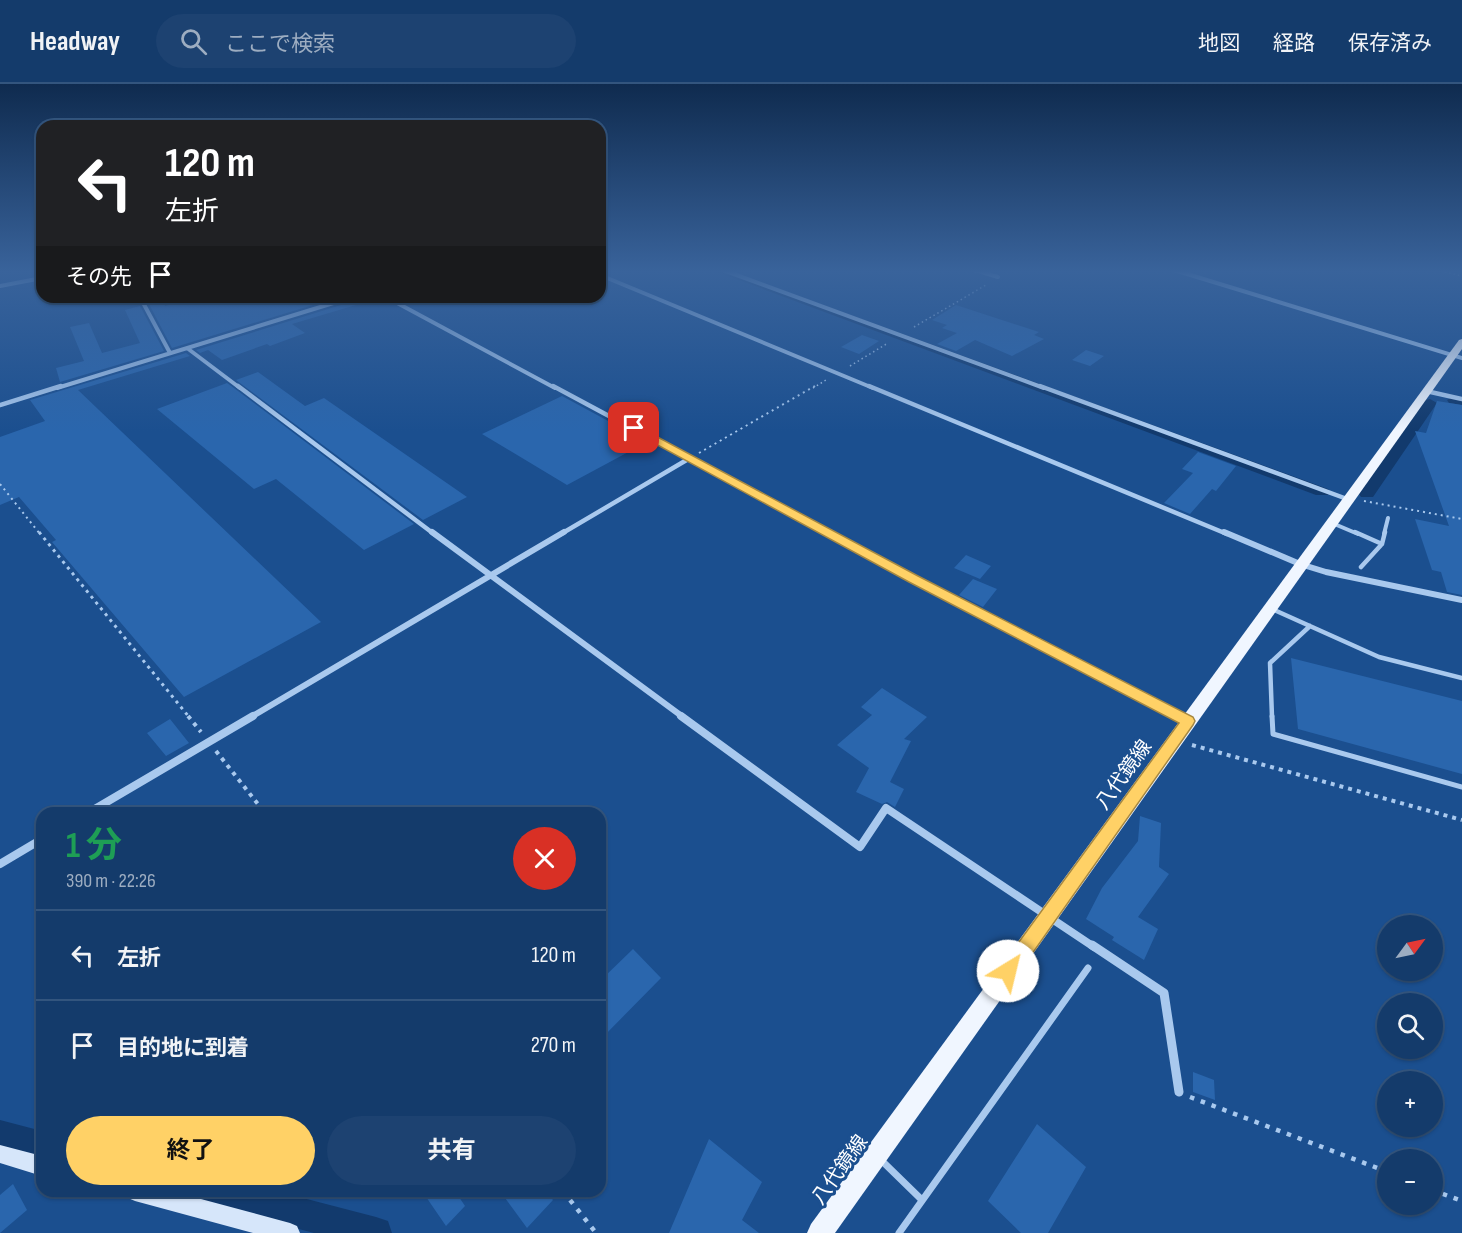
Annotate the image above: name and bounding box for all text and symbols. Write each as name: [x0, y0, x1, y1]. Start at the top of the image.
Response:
search box: [156, 14, 576, 68]
text: Headway: [30, 25, 120, 58]
icon: search: [177, 25, 210, 58]
text: ここで検索: [225, 31, 335, 58]
text: 地図: [1198, 31, 1240, 56]
text: 経路: [1273, 31, 1315, 56]
text: 保存済み: [1348, 31, 1432, 56]
text: 120 m: [165, 138, 255, 189]
icon: left: [66, 144, 144, 222]
text: 左折: [165, 196, 219, 228]
icon: arrive: [144, 258, 177, 291]
text: その先: [66, 264, 132, 291]
pin: [608, 402, 659, 453]
icon: arrive: [617, 411, 650, 444]
street label: 八代鏡線: [1091, 736, 1157, 814]
text: 1 分: [66, 825, 122, 868]
button: close: [513, 827, 576, 890]
text: 390 m · 22:26: [66, 869, 156, 893]
north arrow: [1377, 915, 1443, 981]
map controls: [1377, 915, 1443, 1215]
icon: left: [66, 939, 99, 972]
position arrow: [976, 939, 1040, 1003]
text: 120 m: [532, 942, 576, 969]
text: 左折: [117, 945, 161, 972]
button: search: [1377, 993, 1443, 1059]
icon: arrive: [66, 1029, 99, 1062]
text: 270 m: [531, 1032, 576, 1059]
text: 目的地に到着: [117, 1035, 249, 1062]
button: +: [1377, 1071, 1443, 1137]
button: 終了: [66, 1116, 315, 1185]
button: 共有: [327, 1116, 576, 1185]
street label: 八代鏡線: [807, 1131, 873, 1209]
button: −: [1377, 1149, 1443, 1215]

